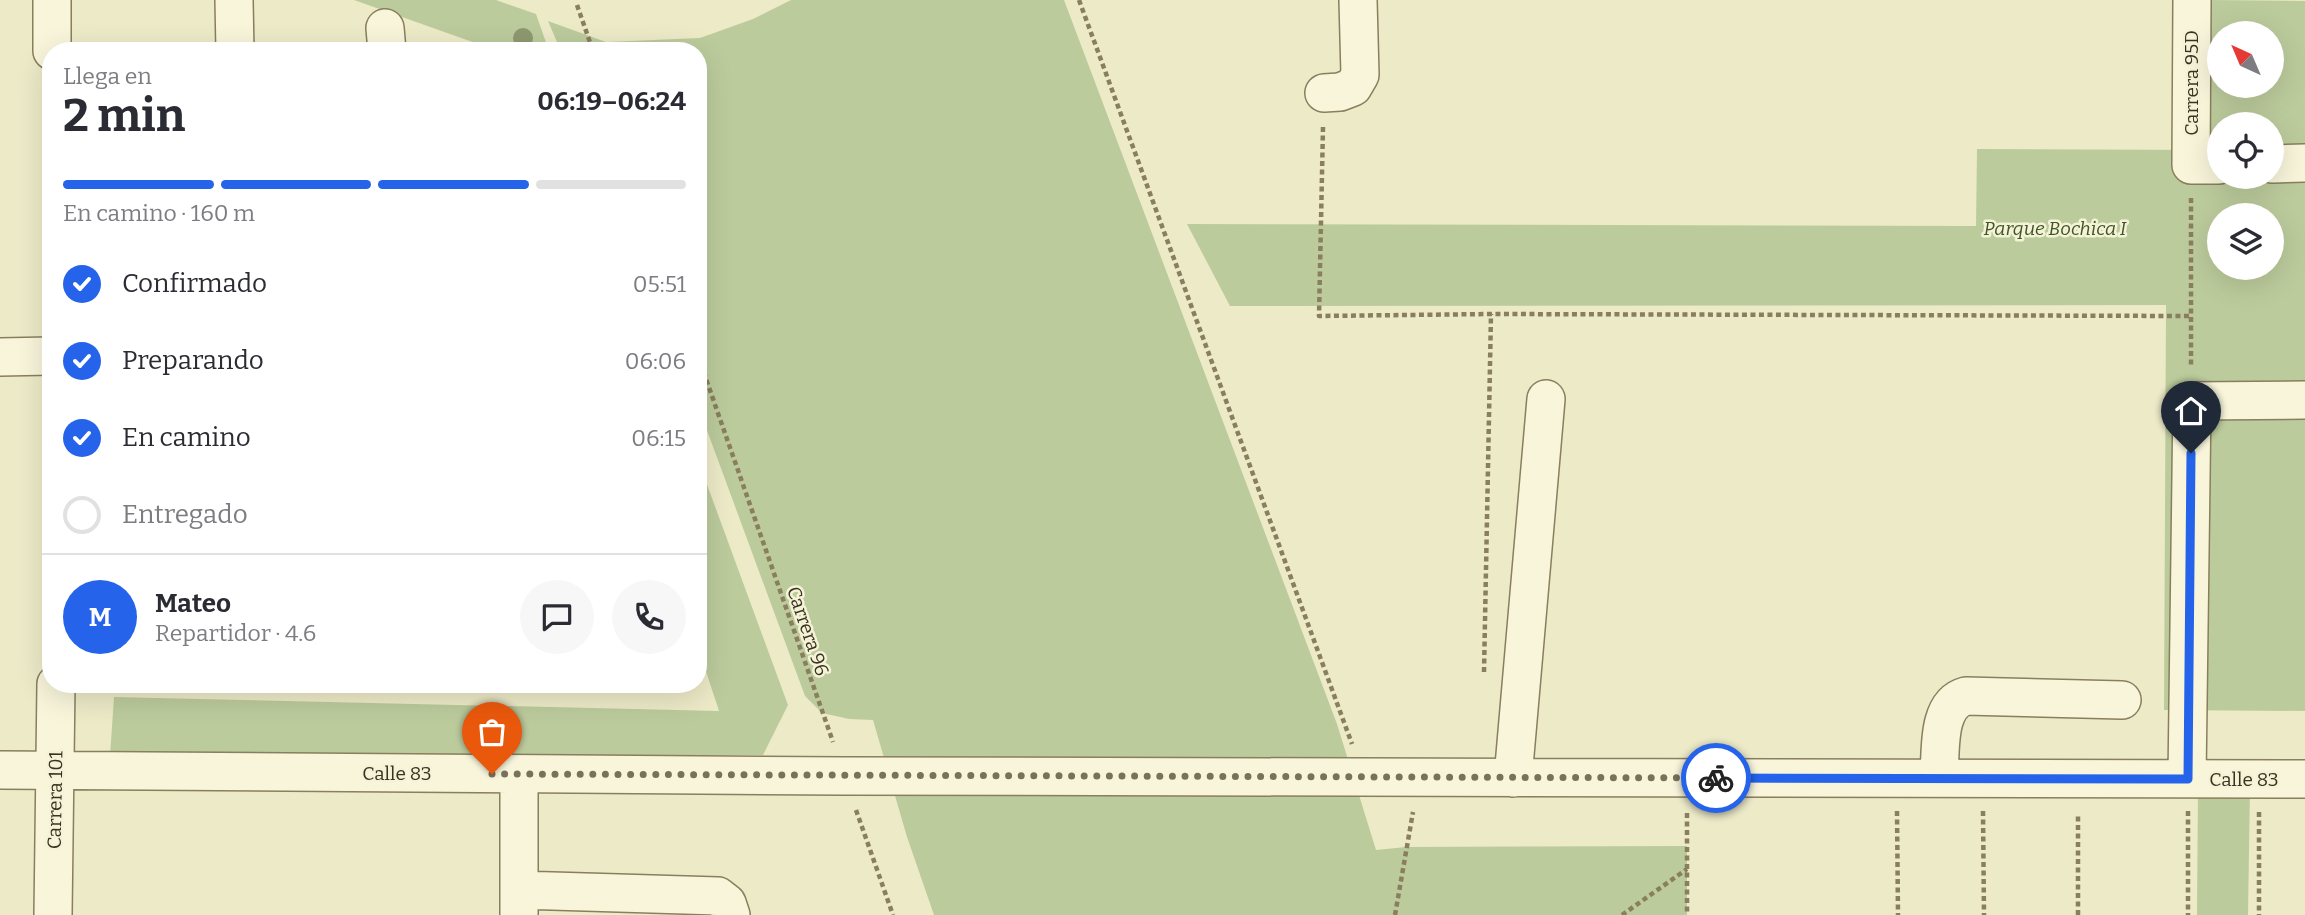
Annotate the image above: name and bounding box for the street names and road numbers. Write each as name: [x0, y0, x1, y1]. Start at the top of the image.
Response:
street label: Carrera 95D: [2180, 30, 2203, 136]
street label: Carrera 96: [782, 583, 834, 679]
street label: Carrera 101: [43, 750, 67, 849]
street label: Calle 83: [362, 762, 432, 785]
street label: Calle 83: [2209, 768, 2279, 791]

